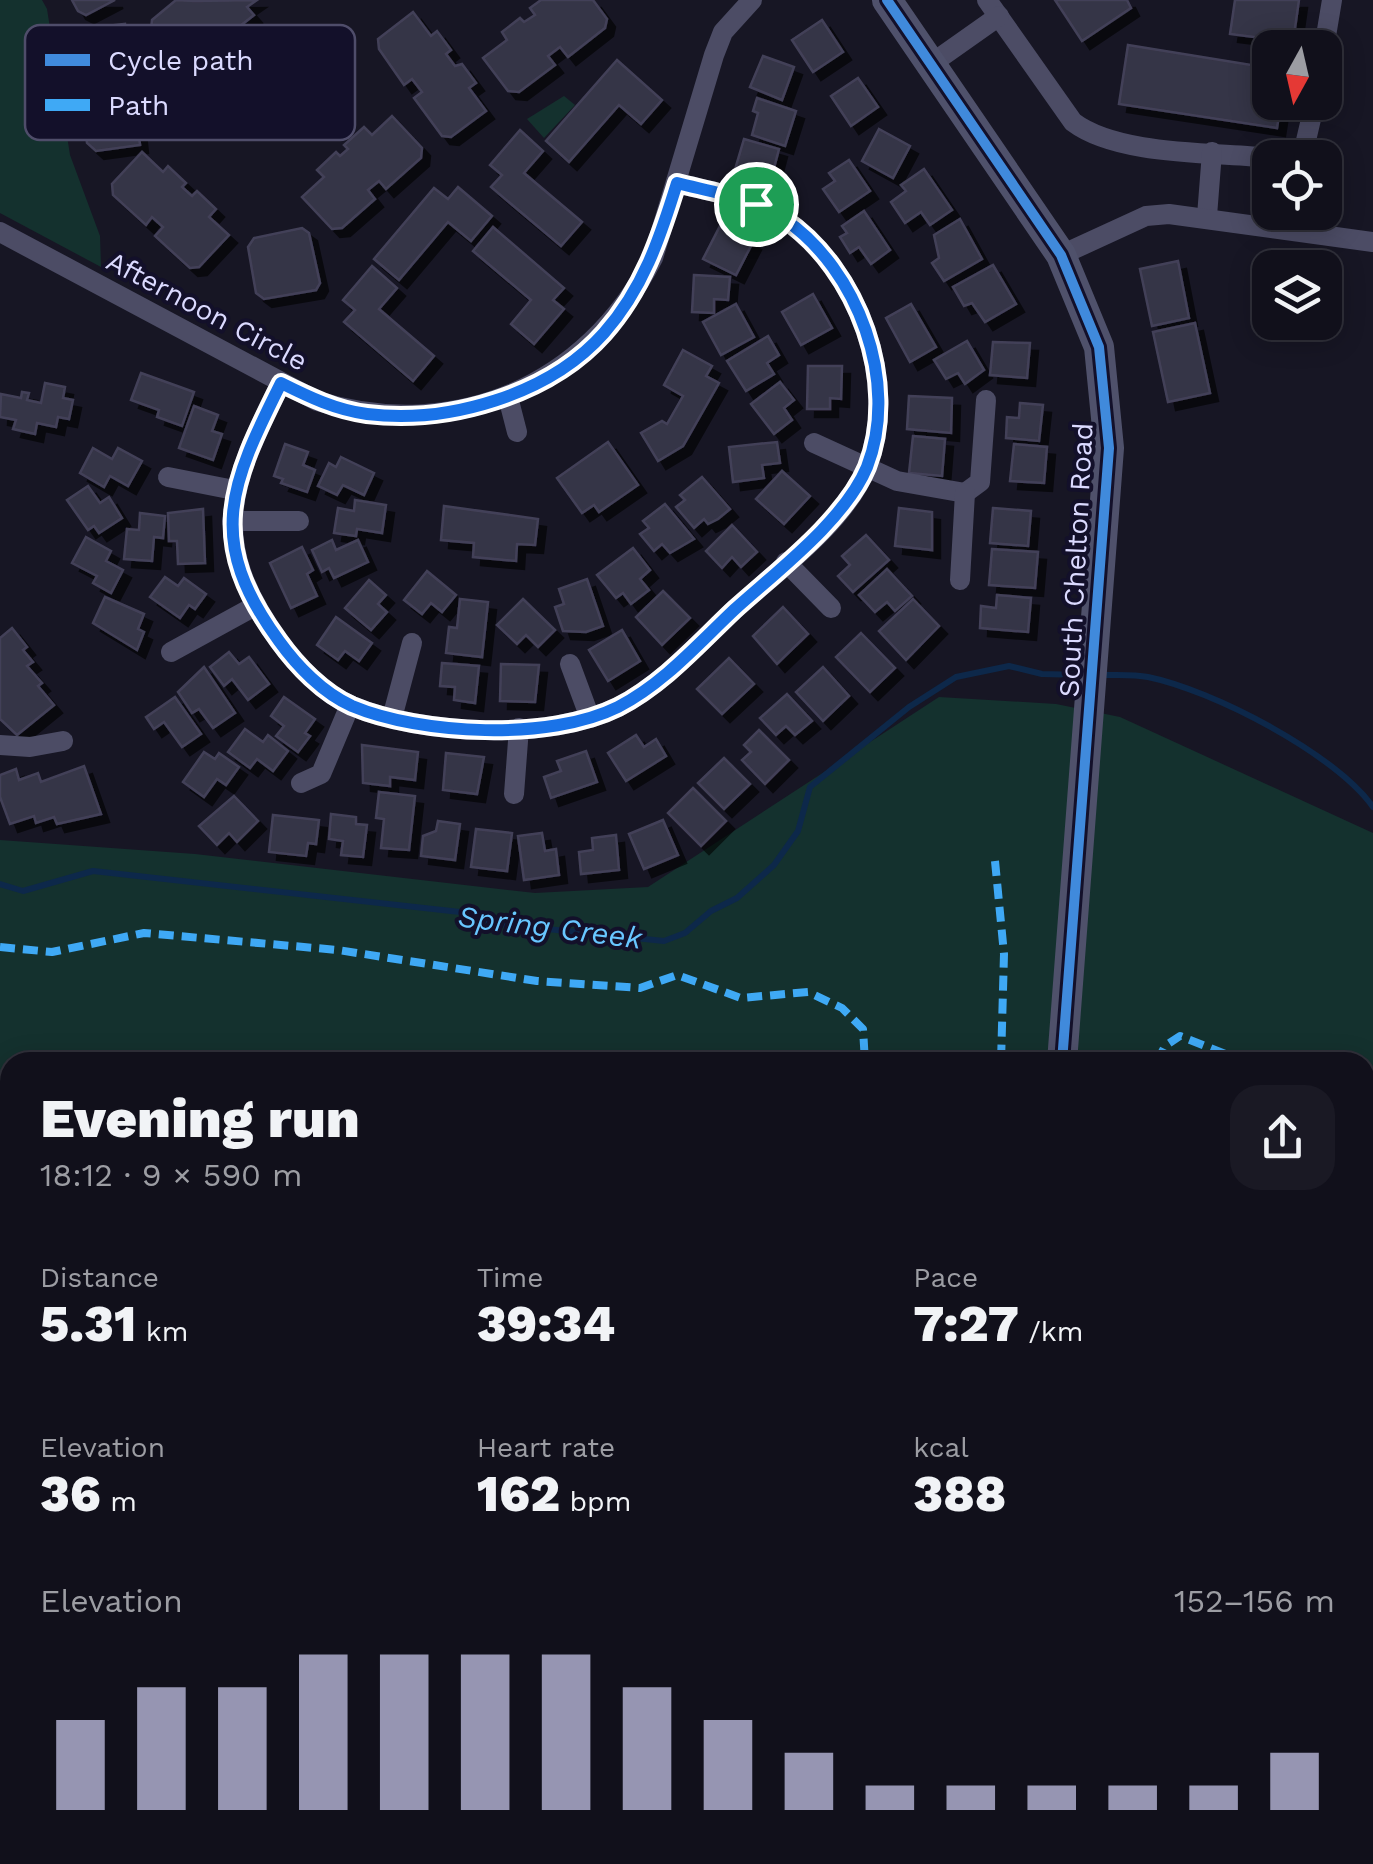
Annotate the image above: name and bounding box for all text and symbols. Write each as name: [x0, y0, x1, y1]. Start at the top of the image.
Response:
legend: [25, 25, 355, 140]
north arrow: [1252, 30, 1342, 120]
map controls: [1252, 30, 1342, 340]
text: Cycle path: [108, 44, 254, 77]
text: Path: [108, 89, 169, 122]
button: locate: [1252, 140, 1342, 230]
pin: [714, 162, 799, 247]
icon: arrive: [729, 177, 784, 232]
street label: Afternoon Circle: [101, 244, 313, 378]
button: layers: [1252, 250, 1342, 340]
street label: South Chelton Road: [1052, 422, 1100, 698]
water label: Spring Creek: [456, 898, 646, 956]
button: share: [1230, 1085, 1335, 1190]
text: Evening run: [40, 1086, 360, 1150]
text: 18:12 · 9 × 590 m: [40, 1156, 302, 1194]
text: Distance: [40, 1261, 159, 1294]
text: Time: [477, 1261, 543, 1294]
text: Pace: [913, 1261, 978, 1294]
text: 5.31: [40, 1294, 136, 1353]
text: 39:34: [477, 1294, 615, 1353]
text: 7:27: [913, 1294, 1019, 1353]
text: km: [136, 1315, 188, 1348]
text: /km: [1019, 1315, 1083, 1348]
text: Elevation: [40, 1431, 165, 1464]
text: Heart rate: [477, 1431, 615, 1464]
text: kcal: [913, 1431, 969, 1464]
text: 36: [40, 1464, 101, 1523]
text: 162: [477, 1464, 560, 1523]
text: 388: [913, 1464, 1006, 1523]
text: m: [101, 1485, 137, 1518]
text: bpm: [560, 1485, 631, 1518]
text: Elevation: [40, 1582, 183, 1620]
text: 152–156 m: [1174, 1582, 1335, 1620]

